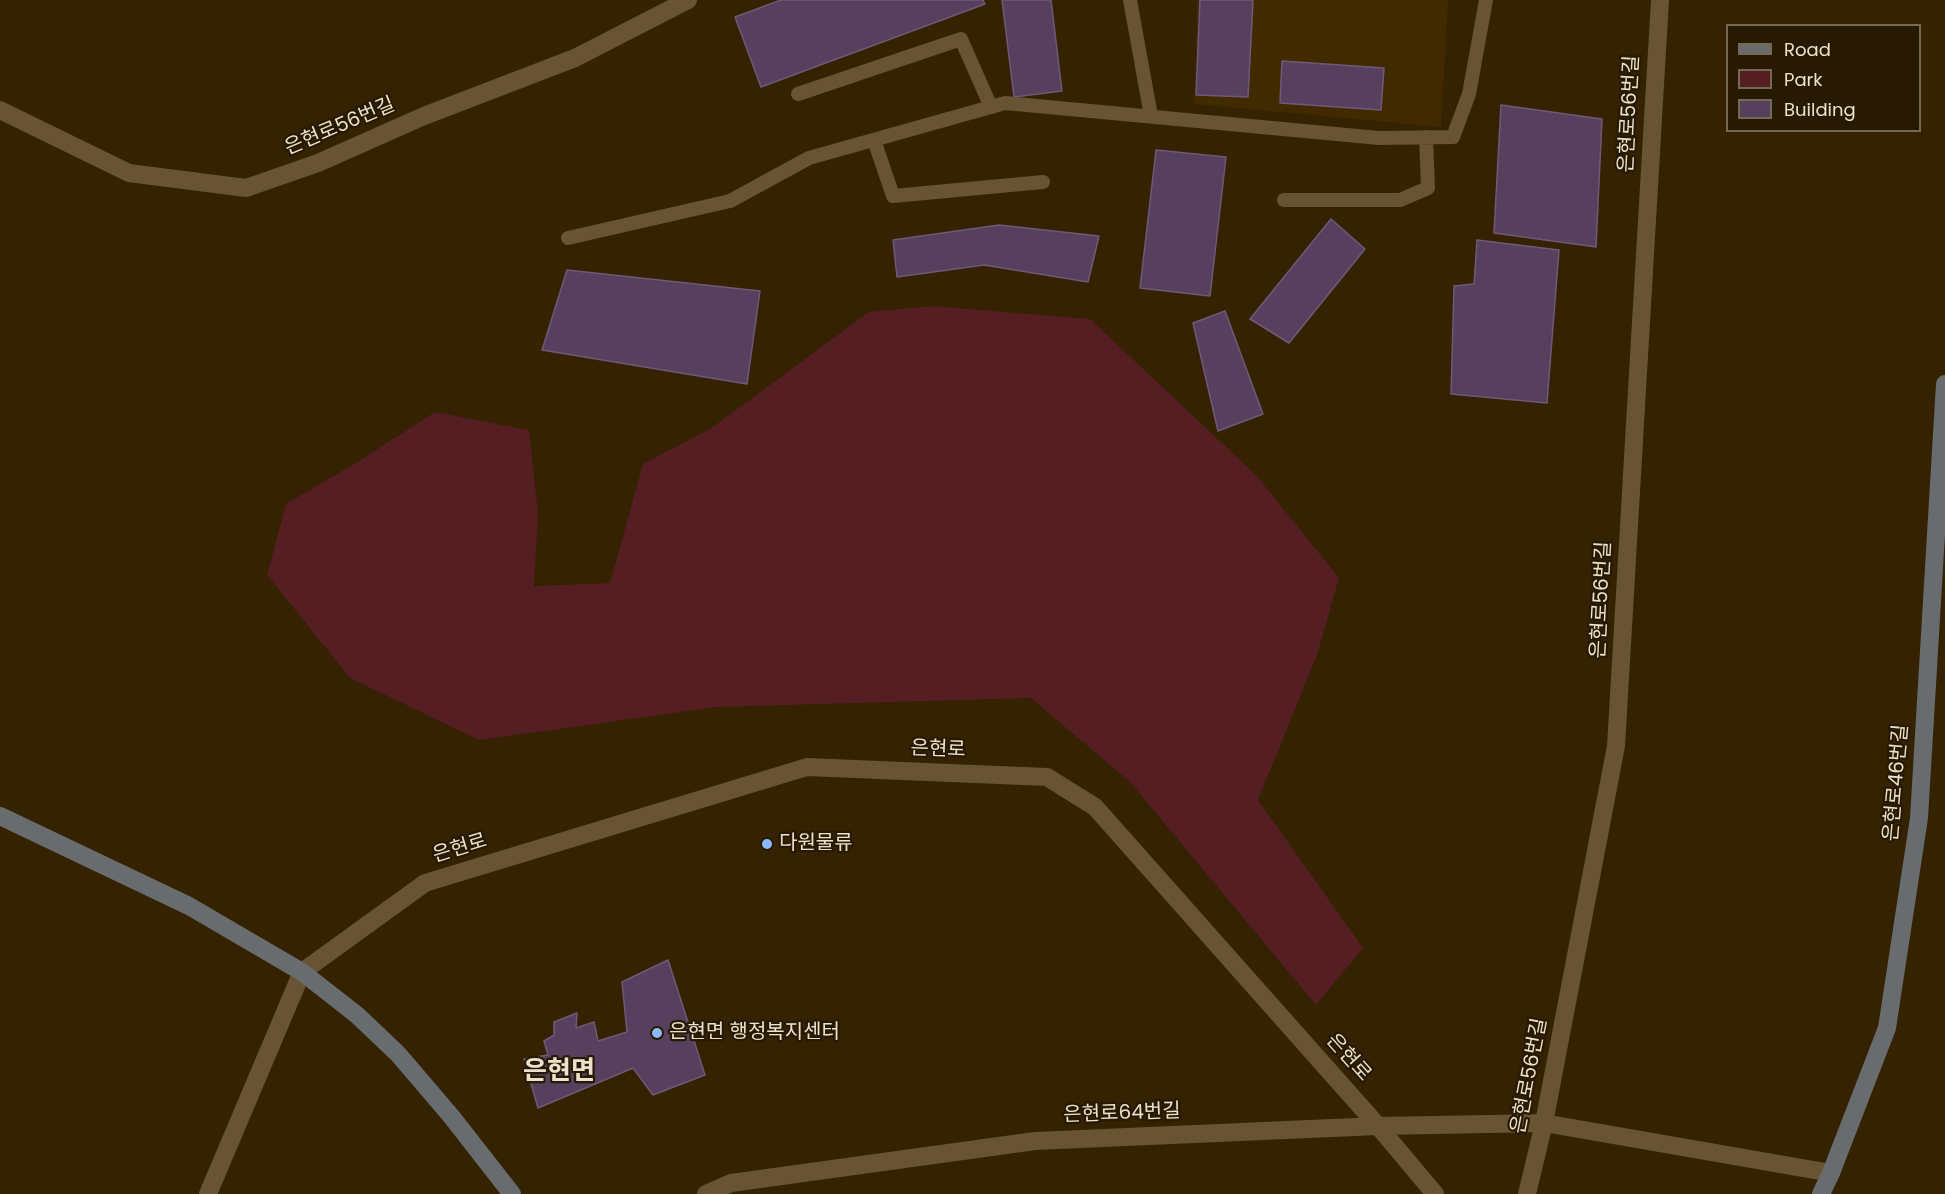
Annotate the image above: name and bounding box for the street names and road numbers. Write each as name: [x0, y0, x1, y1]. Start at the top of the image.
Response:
street label: 은현로56번길: [1615, 55, 1645, 173]
street label: 은현로56번길: [281, 93, 399, 161]
street label: 은현로56번길: [1587, 541, 1617, 659]
street label: 은현로46번길: [1880, 724, 1914, 842]
street label: 은현로: [910, 737, 966, 763]
street label: 은현로: [430, 829, 490, 869]
street label: 은현로56번길: [1507, 1016, 1553, 1136]
street label: 은현로: [1321, 1029, 1375, 1087]
street label: 은현로64번길: [1063, 1100, 1181, 1128]

